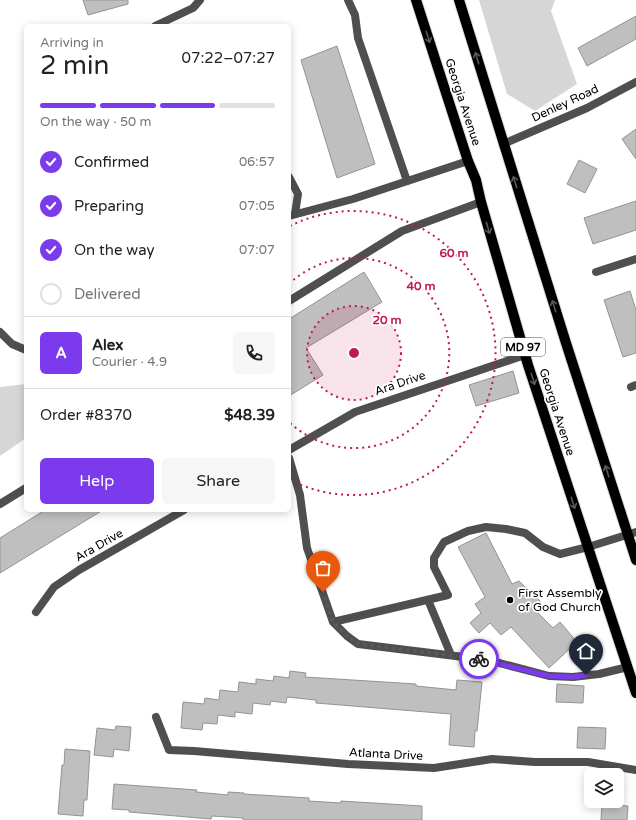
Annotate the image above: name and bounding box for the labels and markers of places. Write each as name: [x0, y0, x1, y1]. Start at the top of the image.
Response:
centre of rings: [347, 346, 361, 360]
pin: [306, 551, 340, 592]
place label: First Assembly of God Church: [518, 586, 602, 614]
marker: First Assembly of God Church: [505, 595, 515, 605]
pin: [569, 634, 603, 675]

